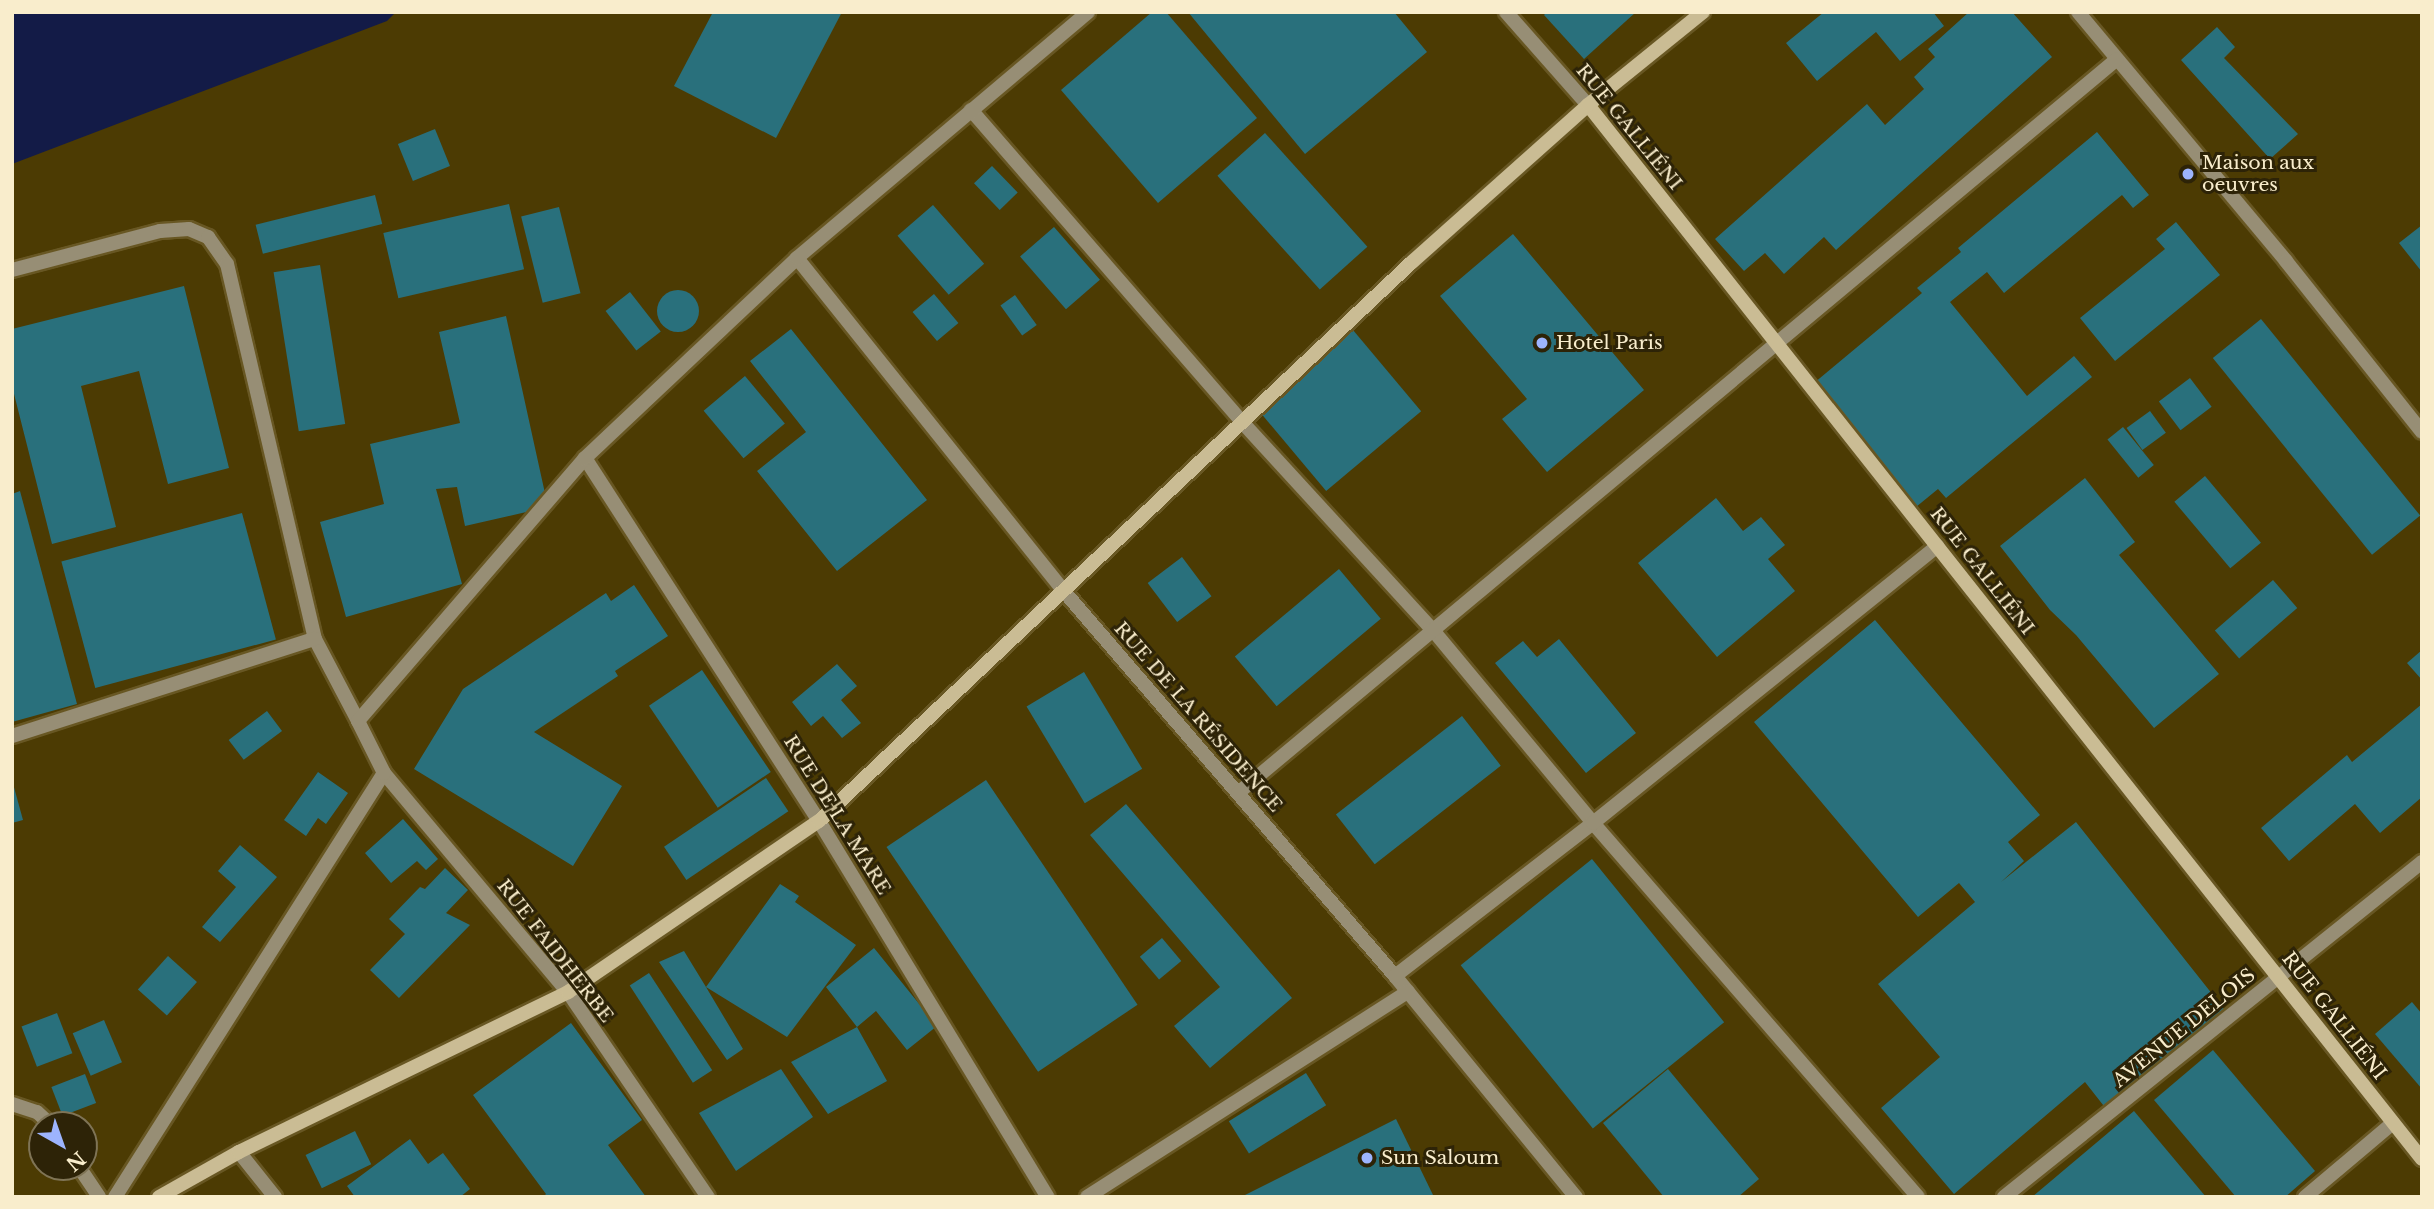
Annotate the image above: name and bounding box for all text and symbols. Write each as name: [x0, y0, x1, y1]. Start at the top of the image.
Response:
street label: RUE GALLIÉNI: [1571, 59, 1687, 195]
place label: Maison aux oeuvres: [2202, 152, 2314, 196]
marker: Maison aux oeuvres: [2180, 166, 2196, 182]
place label: Hotel Paris: [1556, 332, 1663, 354]
marker: Hotel Paris: [1534, 335, 1550, 351]
street label: RUE GALLIÉNI: [1925, 503, 2039, 639]
street label: RUE DE LA RÉSIDENCE: [1109, 617, 1287, 817]
street label: RUE DE LA MARE: [779, 731, 895, 899]
street label: RUE FAIDHERBE: [492, 875, 618, 1027]
street label: RUE GALLIÉNI: [2277, 948, 2391, 1084]
street label: AVENUE DELOIS: [2108, 964, 2260, 1092]
north arrow: [28, 1111, 98, 1181]
text: N: [61, 1146, 90, 1175]
place label: Sun Saloum: [1381, 1147, 1499, 1169]
marker: Sun Saloum: [1359, 1150, 1375, 1166]

